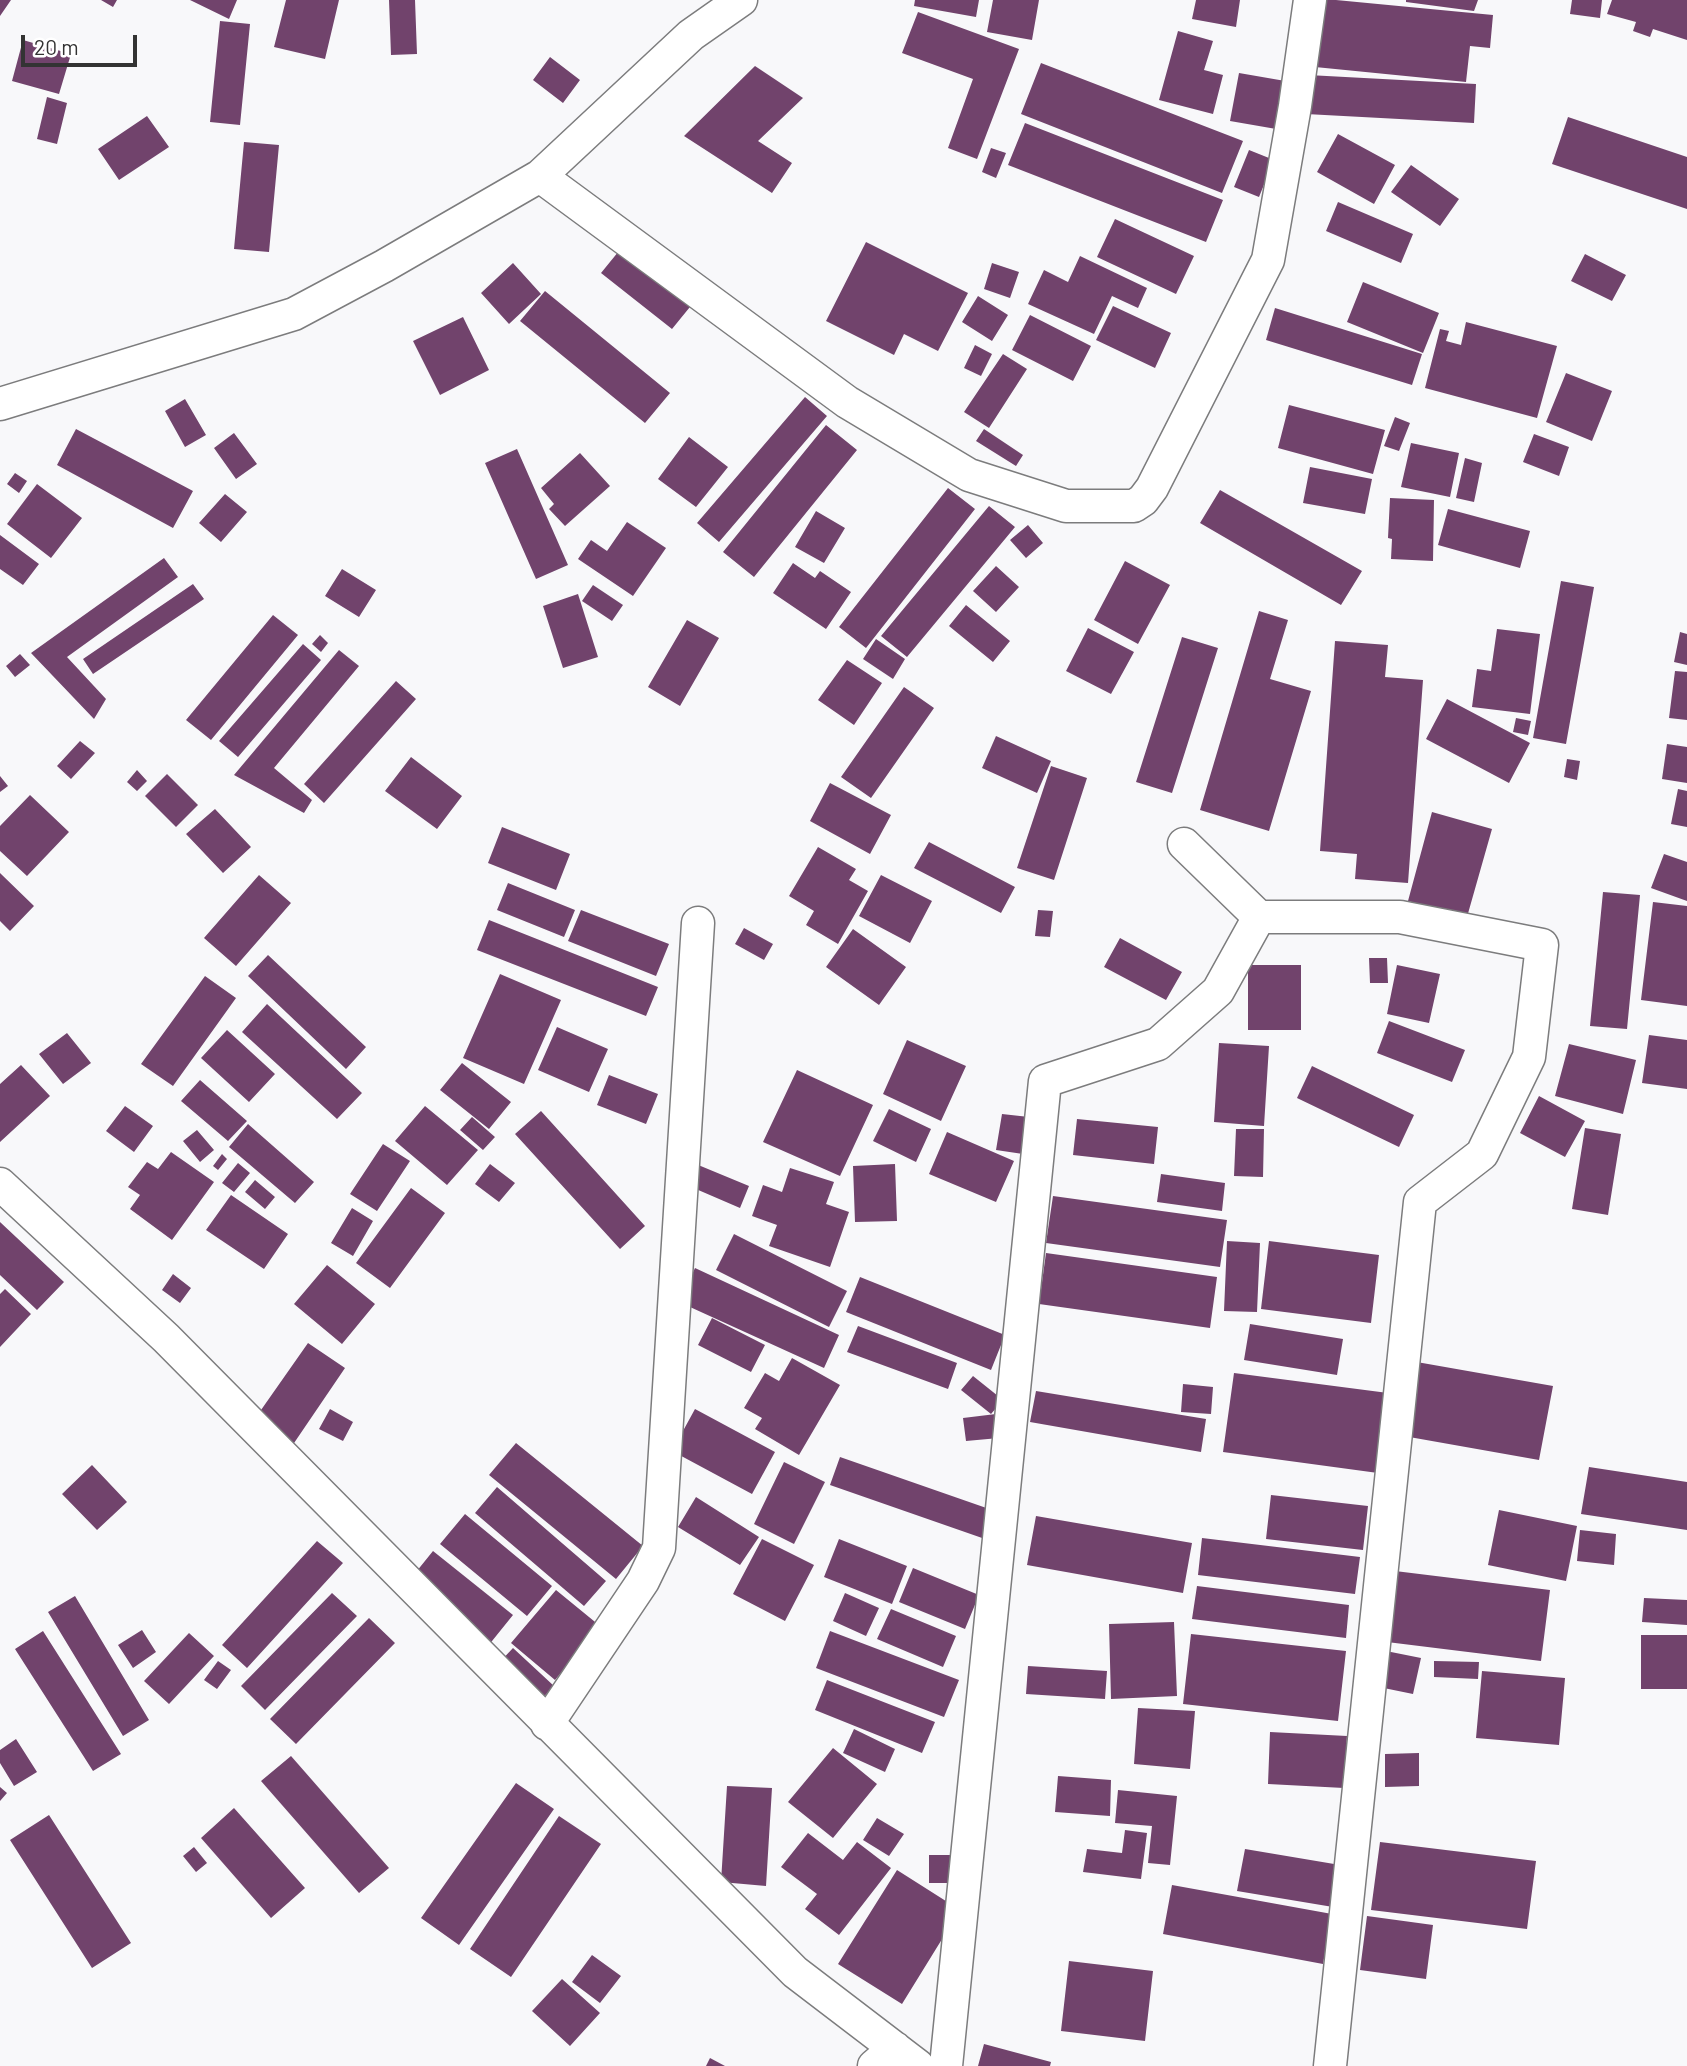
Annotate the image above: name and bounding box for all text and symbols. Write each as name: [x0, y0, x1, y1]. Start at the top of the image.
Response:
scale bar: [24, 21, 140, 65]
text: 20 m: [34, 34, 79, 59]

